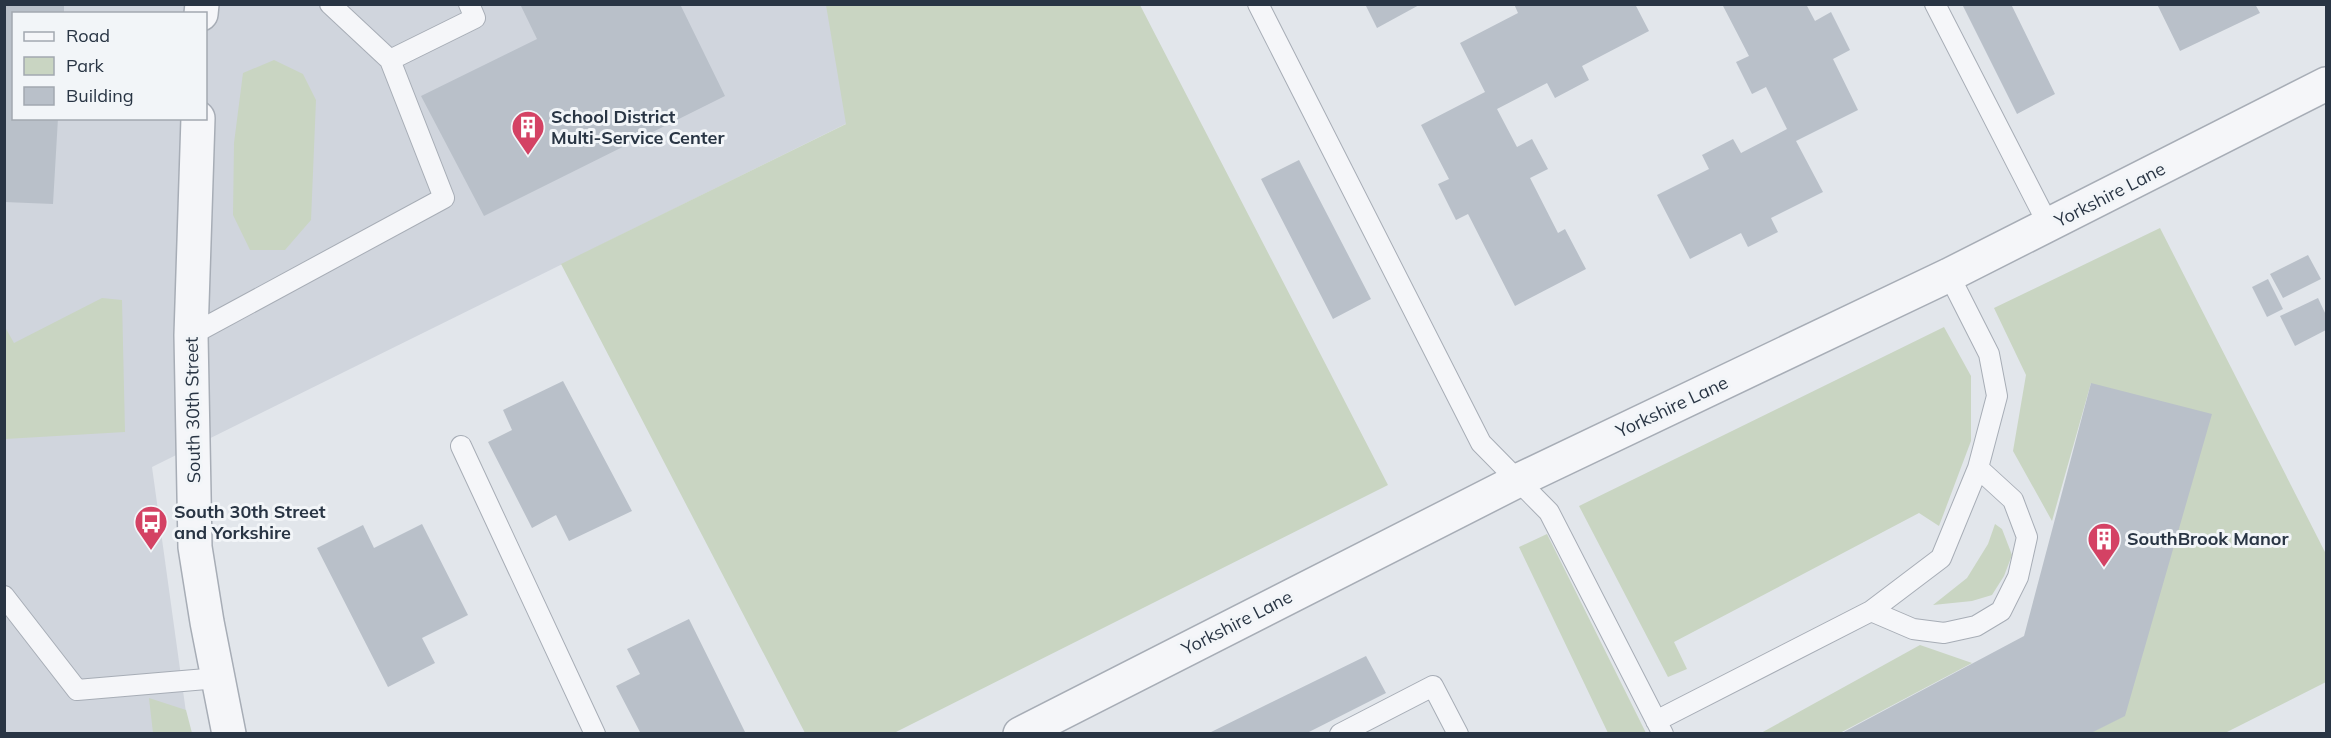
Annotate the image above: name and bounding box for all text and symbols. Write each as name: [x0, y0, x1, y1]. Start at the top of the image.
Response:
legend: [12, 12, 207, 120]
text: Road: [66, 24, 110, 47]
text: Park: [66, 54, 105, 77]
text: Building: [66, 84, 134, 107]
place label: School District Multi-Service Center: [551, 105, 725, 149]
building icon: School District Multi-Service Center: [510, 109, 546, 156]
street label: Yorkshire Lane: [2050, 157, 2169, 233]
street label: South 30th Street: [180, 337, 205, 483]
street label: Yorkshire Lane: [1611, 371, 1732, 443]
place label: South 30th Street and Yorkshire: [174, 500, 326, 544]
bus stop icon: South 30th Street and Yorkshire: [133, 504, 169, 551]
building icon: SouthBrook Manor: [2086, 521, 2122, 568]
place label: SouthBrook Manor: [2127, 527, 2290, 550]
street label: Yorkshire Lane: [1177, 585, 1296, 661]

